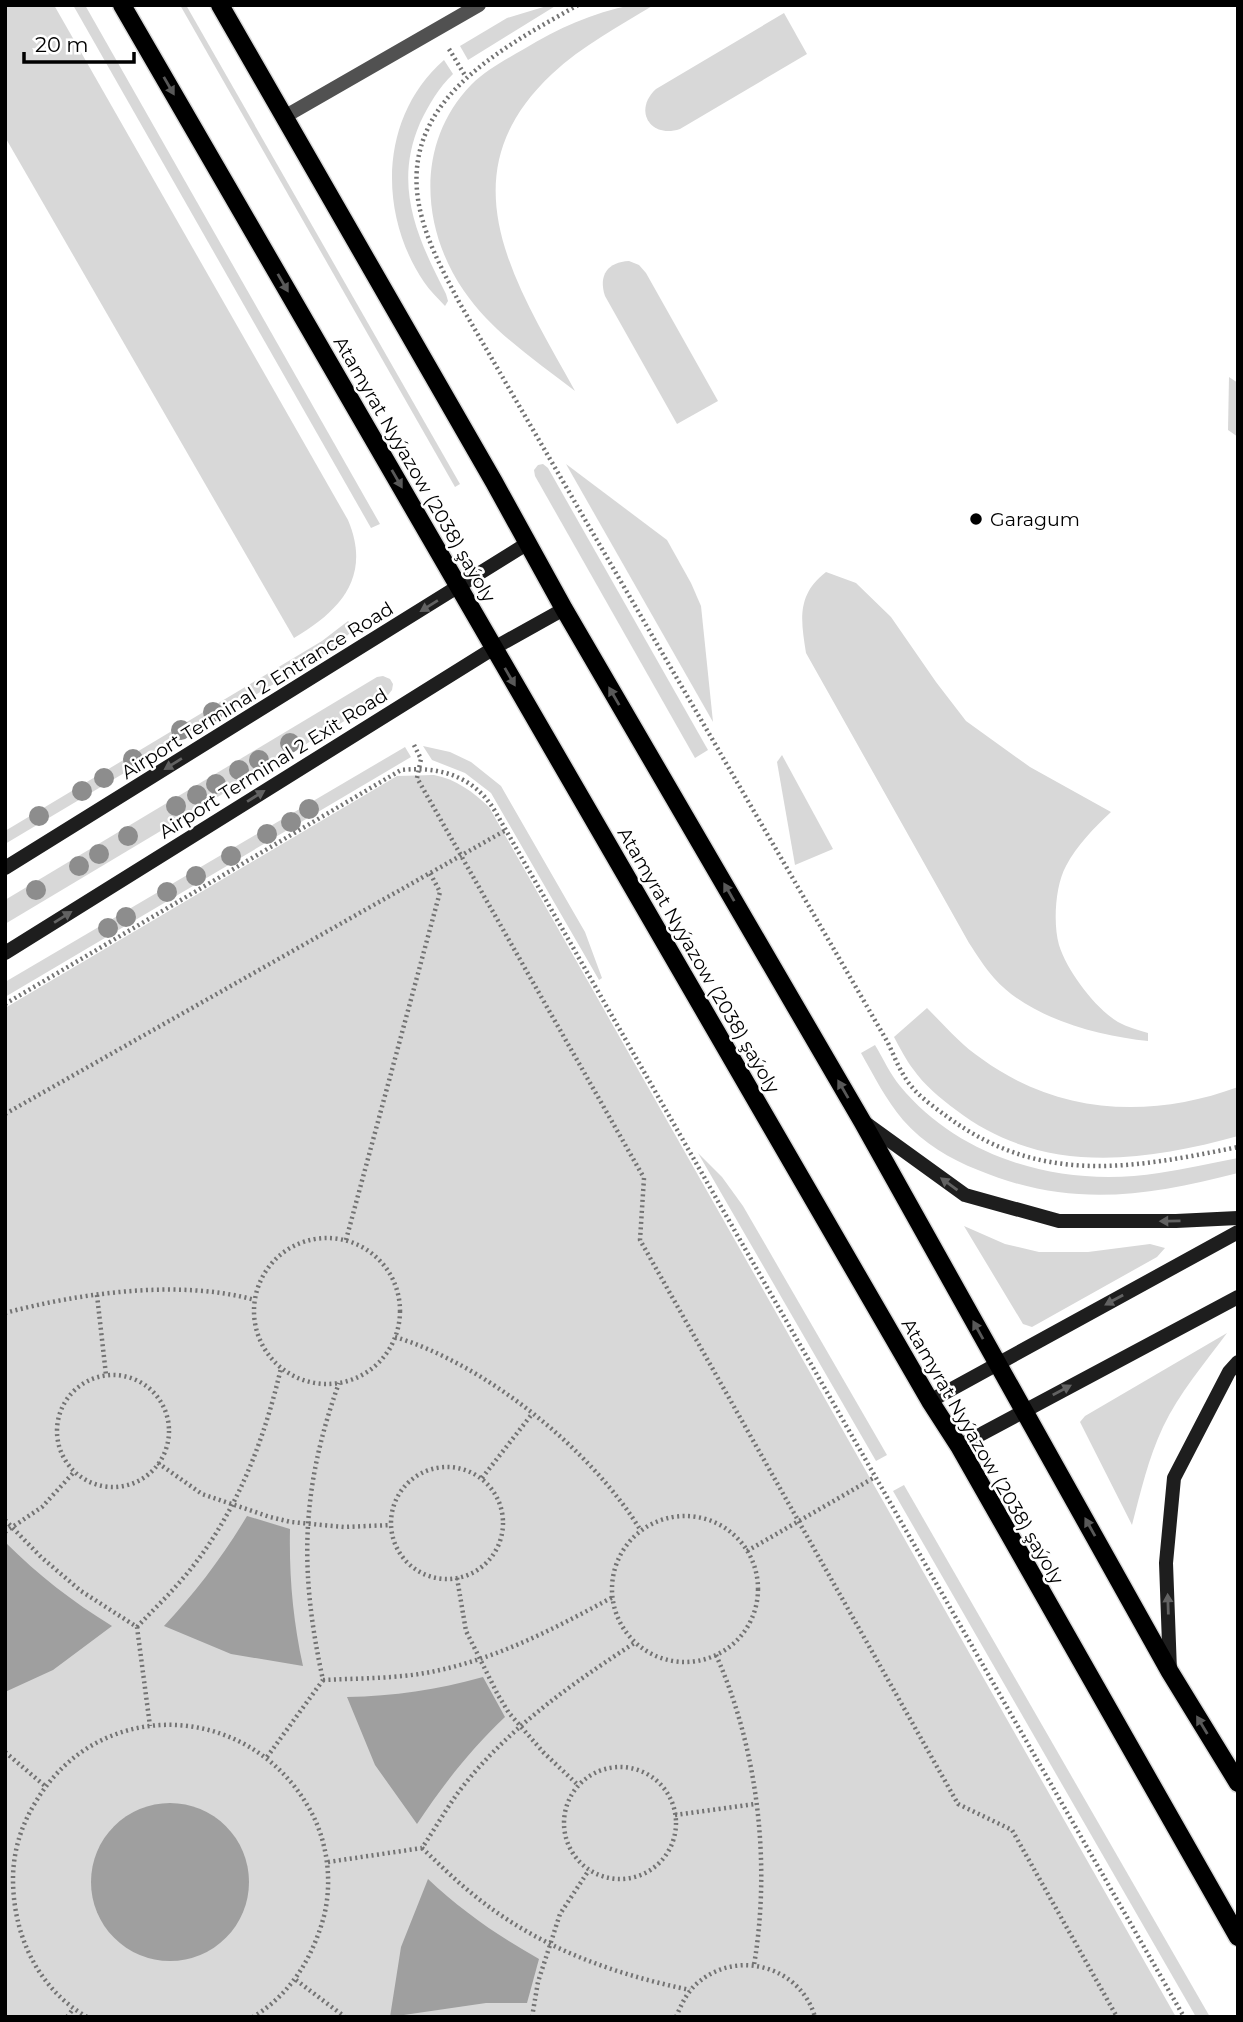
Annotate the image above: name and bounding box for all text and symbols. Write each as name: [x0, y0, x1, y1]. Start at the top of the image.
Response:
scale bar: [24, 21, 135, 65]
text: 20 m: [35, 32, 89, 57]
one-way arrow: [163, 76, 175, 95]
one-way arrow: [277, 273, 289, 292]
street label: Atamyrat Nyýazow (2038) şaýoly: [329, 332, 501, 607]
one-way arrow: [390, 470, 403, 489]
place label: Garagum: [990, 508, 1080, 531]
marker: Garagum: [968, 511, 984, 527]
street label: Airport Terminal 2 Entrance Road: [117, 597, 398, 784]
one-way arrow: [420, 599, 439, 612]
one-way arrow: [504, 667, 516, 686]
street label: Airport Terminal 2 Exit Road: [155, 683, 392, 844]
one-way arrow: [608, 686, 620, 705]
one-way arrow: [164, 758, 183, 771]
one-way arrow: [247, 790, 266, 803]
street label: Atamyrat Nyýazow (2038) şaýoly: [613, 823, 785, 1098]
one-way arrow: [722, 883, 735, 902]
one-way arrow: [54, 910, 73, 923]
one-way arrow: [837, 1079, 849, 1098]
one-way arrow: [940, 1177, 958, 1191]
one-way arrow: [1158, 1215, 1180, 1227]
one-way arrow: [1104, 1294, 1123, 1306]
street label: Atamyrat Nyýazow (2038) şaýoly: [897, 1314, 1069, 1589]
one-way arrow: [972, 1320, 984, 1340]
one-way arrow: [1052, 1385, 1072, 1396]
one-way arrow: [1084, 1517, 1096, 1537]
one-way arrow: [1162, 1593, 1173, 1615]
one-way arrow: [1196, 1715, 1209, 1734]

